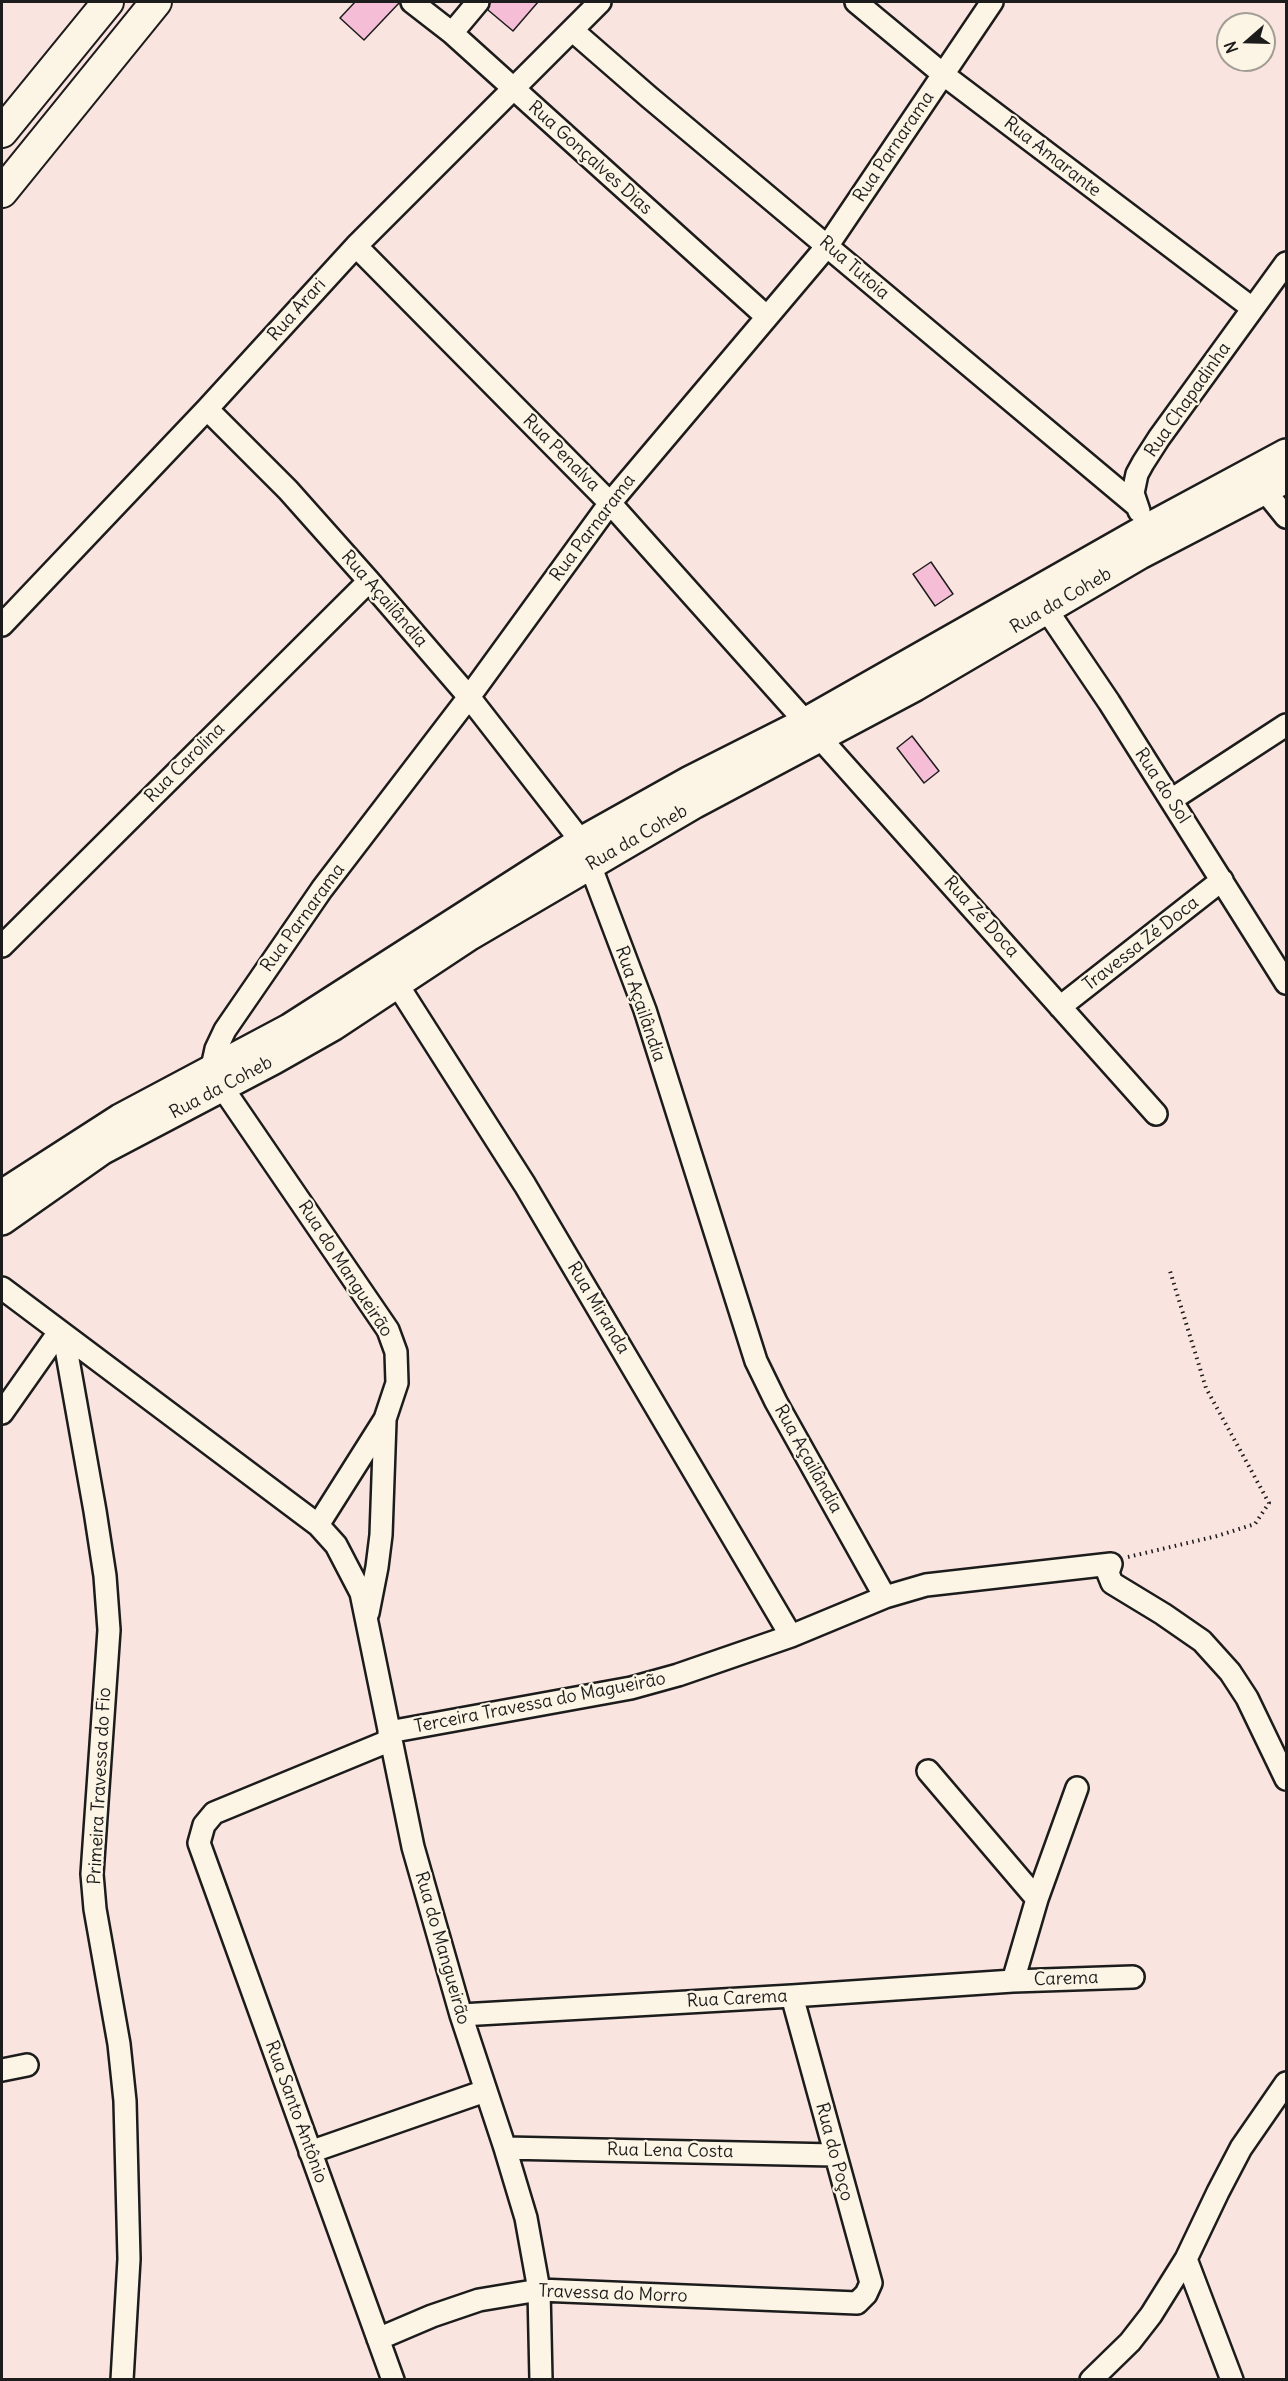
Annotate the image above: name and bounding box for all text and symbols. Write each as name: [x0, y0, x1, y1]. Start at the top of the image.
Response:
north arrow: [1216, 12, 1276, 72]
text: N: [1220, 39, 1242, 56]
street label: Rua Parnarama: [849, 88, 939, 206]
street label: Rua Gonçalves Dias: [524, 97, 656, 219]
street label: Rua Amarante: [999, 112, 1105, 202]
street label: Rua Tutoia: [815, 232, 893, 304]
street label: Rua Arari: [263, 274, 331, 346]
street label: Rua Chapadinha: [1140, 339, 1236, 461]
street label: Rua Penalva: [518, 410, 604, 496]
street label: Rua Parnarama: [546, 470, 640, 586]
street label: Rua Açailândia: [336, 546, 432, 652]
street label: Rua da Coheb: [1007, 563, 1115, 639]
street label: Rua Carolina: [140, 718, 230, 808]
street label: Rua do Sol: [1130, 744, 1194, 828]
street label: Rua da Coheb: [583, 800, 691, 876]
street label: Rua Parnarama: [256, 860, 350, 976]
street label: Rua Zé Doca: [939, 872, 1023, 962]
street label: Travessa Zé Doca: [1079, 892, 1203, 996]
street label: Rua Açailândia: [610, 943, 670, 1065]
street label: Rua da Coheb: [166, 1052, 276, 1124]
street label: Rua do Mangueirão: [293, 1197, 397, 1341]
street label: Rua Miranda: [562, 1258, 634, 1358]
street label: Rua Açailândia: [769, 1401, 847, 1517]
street label: Terceira Travessa do Magueirão: [412, 1668, 668, 1738]
street label: Primeira Travessa do Fio: [84, 1687, 116, 1885]
street label: Rua do Mangueirão: [410, 1869, 474, 2027]
street label: Carema: [1033, 1967, 1099, 1991]
street label: Rua Carema: [686, 1986, 788, 2012]
street label: Rua Santo Antônio: [260, 2038, 332, 2186]
street label: Rua do Poço: [810, 2100, 858, 2204]
street label: Rua Lena Costa: [607, 2139, 733, 2163]
street label: Travessa do Morro: [538, 2281, 688, 2307]

